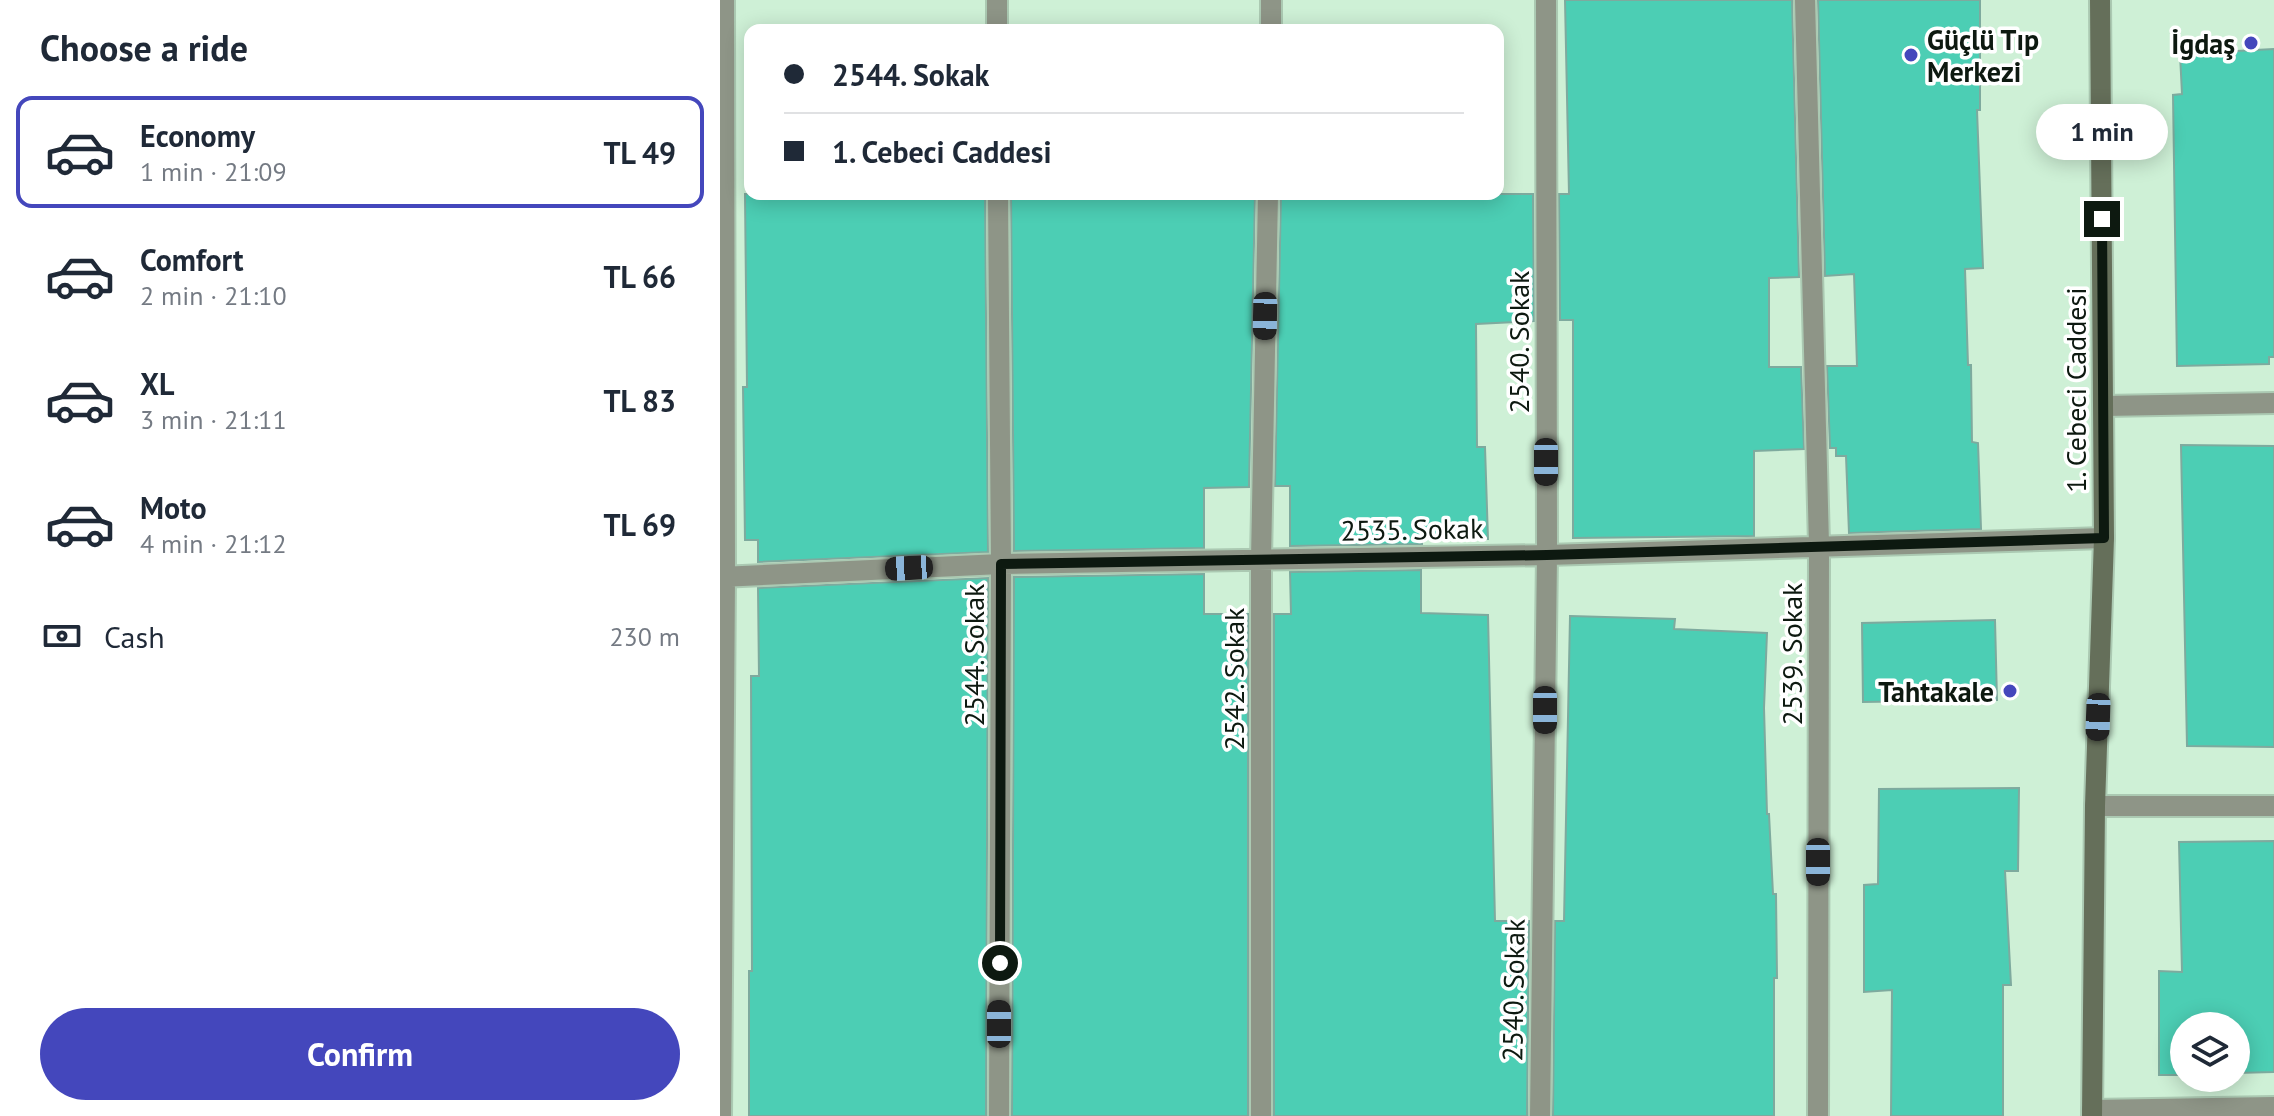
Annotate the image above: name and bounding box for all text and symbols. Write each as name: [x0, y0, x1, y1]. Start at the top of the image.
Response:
place label: Güçlü Tıp Merkezi: [1927, 21, 2039, 90]
text: Choose a ride: [40, 24, 248, 71]
place label: İgdaş: [2171, 25, 2235, 62]
marker: İgdaş: [2242, 34, 2260, 52]
marker: Güçlü Tıp Merkezi: [1902, 46, 1920, 64]
text: 2544. Sokak: [832, 55, 989, 94]
callout: 1 min: [2036, 103, 2168, 159]
text: 1 min: [2070, 115, 2134, 148]
icon: car: [44, 116, 116, 188]
text: Economy: [140, 116, 255, 155]
text: 1. Cebeci Caddesi: [832, 132, 1052, 171]
text: TL 49: [603, 133, 676, 172]
text: 1 min · 21:09: [140, 155, 287, 188]
route end: [2084, 201, 2120, 237]
icon: car: [44, 240, 116, 312]
text: Comfort: [140, 240, 243, 279]
text: TL 66: [603, 257, 676, 296]
street label: 2540. Sokak: [1500, 270, 1537, 413]
text: 2 min · 21:10: [140, 279, 287, 312]
street label: 1. Cebeci Caddesi: [2057, 287, 2094, 493]
car: [1253, 292, 1277, 340]
icon: car: [44, 364, 116, 436]
text: XL: [140, 364, 174, 403]
text: TL 83: [603, 381, 676, 420]
text: 3 min · 21:11: [140, 403, 287, 436]
car: [1534, 438, 1558, 486]
icon: car: [44, 488, 116, 560]
text: Moto: [140, 488, 207, 527]
text: TL 69: [603, 505, 676, 544]
street label: 2535. Sokak: [1340, 509, 1484, 549]
text: 4 min · 21:12: [140, 527, 287, 560]
car: [884, 555, 934, 581]
street label: 2539. Sokak: [1773, 582, 1810, 725]
street label: 2544. Sokak: [955, 583, 992, 726]
street label: 2542. Sokak: [1215, 607, 1252, 750]
icon: cash: [40, 614, 84, 658]
text: Cash: [104, 617, 165, 656]
text: 230 m: [609, 620, 680, 653]
place label: Tahtakale: [1878, 673, 1994, 710]
marker: Tahtakale: [2001, 682, 2019, 700]
car: [1533, 686, 1557, 734]
car: [2085, 693, 2111, 741]
car: [1806, 838, 1830, 886]
street label: 2540. Sokak: [1493, 918, 1533, 1062]
route start: [982, 945, 1018, 981]
car: [987, 1000, 1011, 1048]
button: Confirm: [40, 1008, 680, 1100]
map controls: [2170, 1012, 2250, 1092]
button: layers: [2170, 1012, 2250, 1092]

